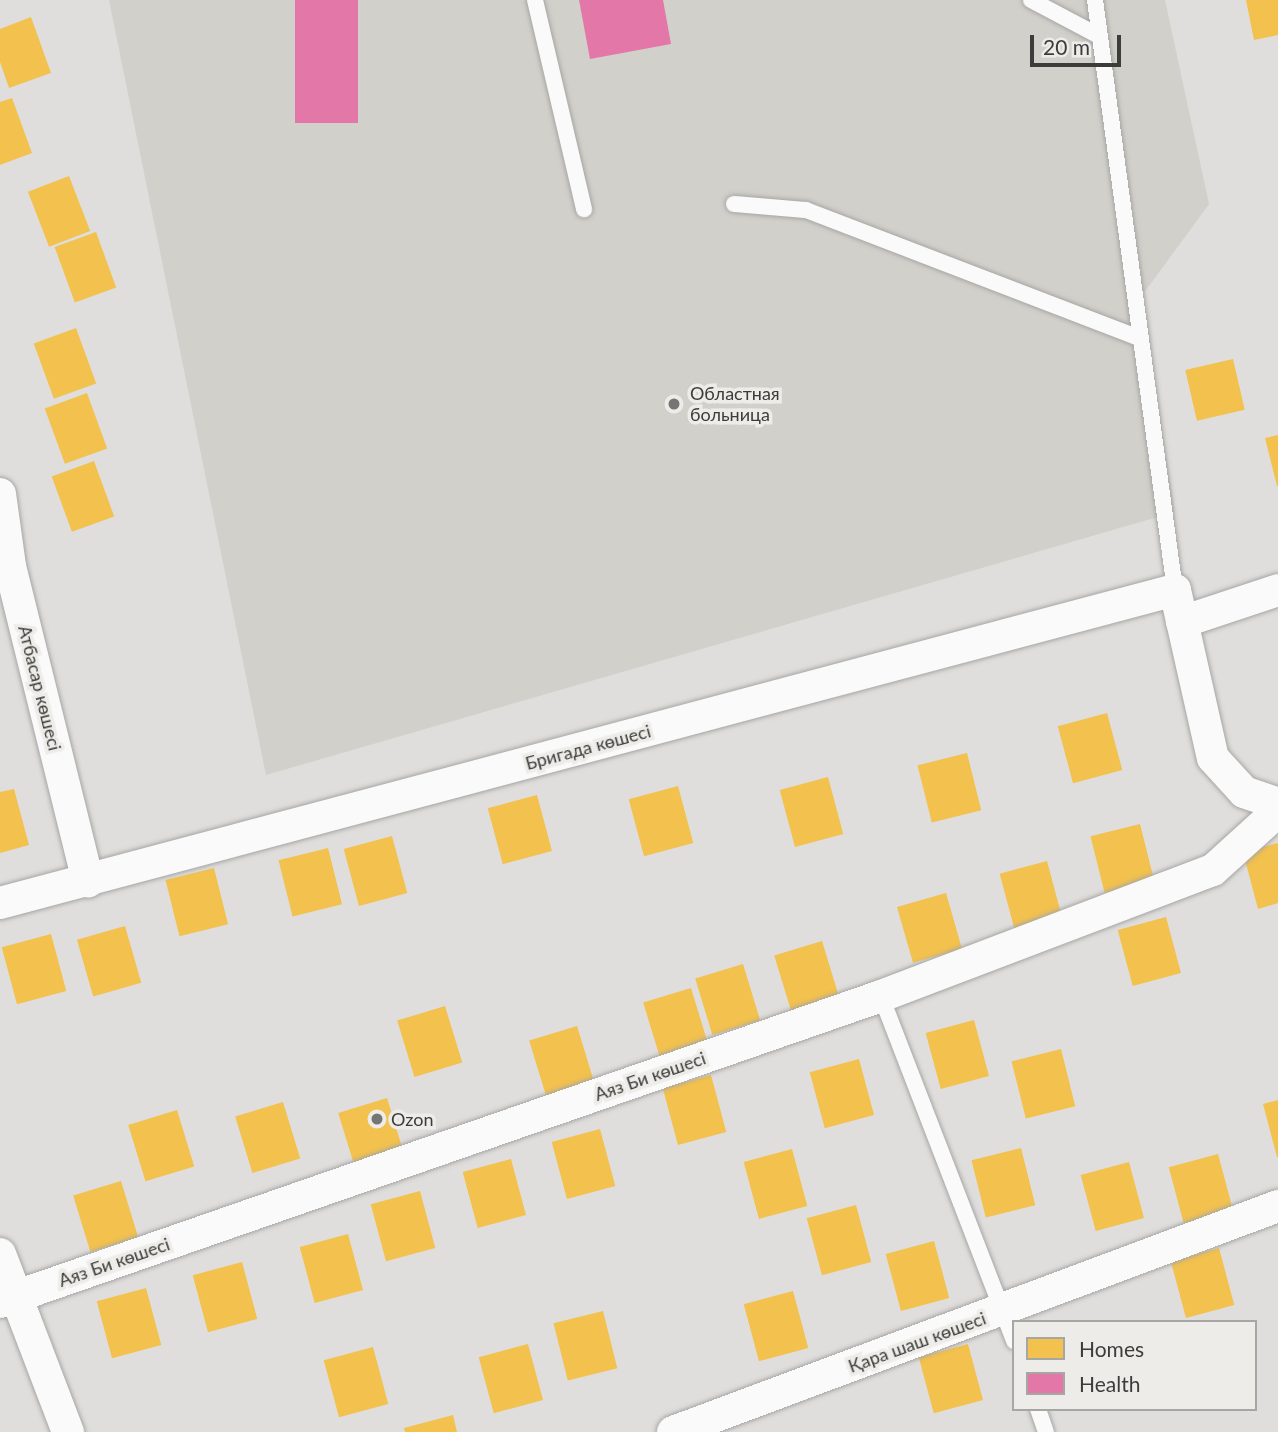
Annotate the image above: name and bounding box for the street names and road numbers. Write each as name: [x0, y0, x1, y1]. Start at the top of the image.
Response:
street label: Атбасар көшесі: [14, 623, 66, 753]
street label: Бригада көшесі: [523, 720, 653, 774]
street label: Аяз Би көшесі: [592, 1047, 708, 1105]
street label: Аяз Би көшесі: [56, 1233, 172, 1291]
street label: Қара шаш көшесі: [845, 1307, 989, 1377]

